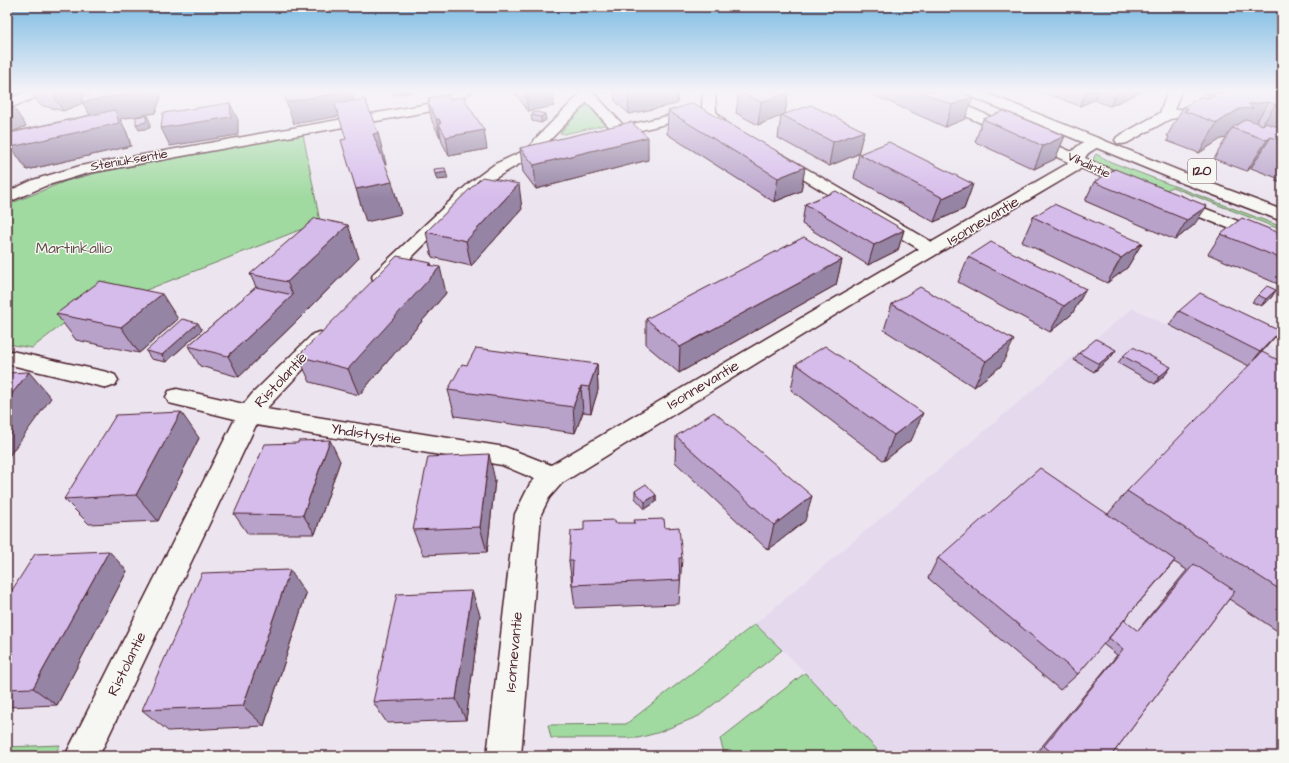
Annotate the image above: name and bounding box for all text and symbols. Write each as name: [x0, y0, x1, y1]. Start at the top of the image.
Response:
street label: Steniuksentie: [89, 144, 169, 176]
street label: Vihdintie: [1064, 147, 1114, 183]
road number: 120: [1188, 159, 1216, 183]
street label: Isonnevantie: [943, 191, 1023, 251]
park label: Martinkallio: [36, 238, 113, 259]
street label: Ristolantie: [250, 348, 312, 412]
street label: Isonnevantie: [663, 355, 743, 415]
street label: Yhdistystie: [329, 418, 403, 451]
street label: Isonnevantie: [500, 611, 528, 693]
street label: Ristolantie: [102, 628, 152, 700]

